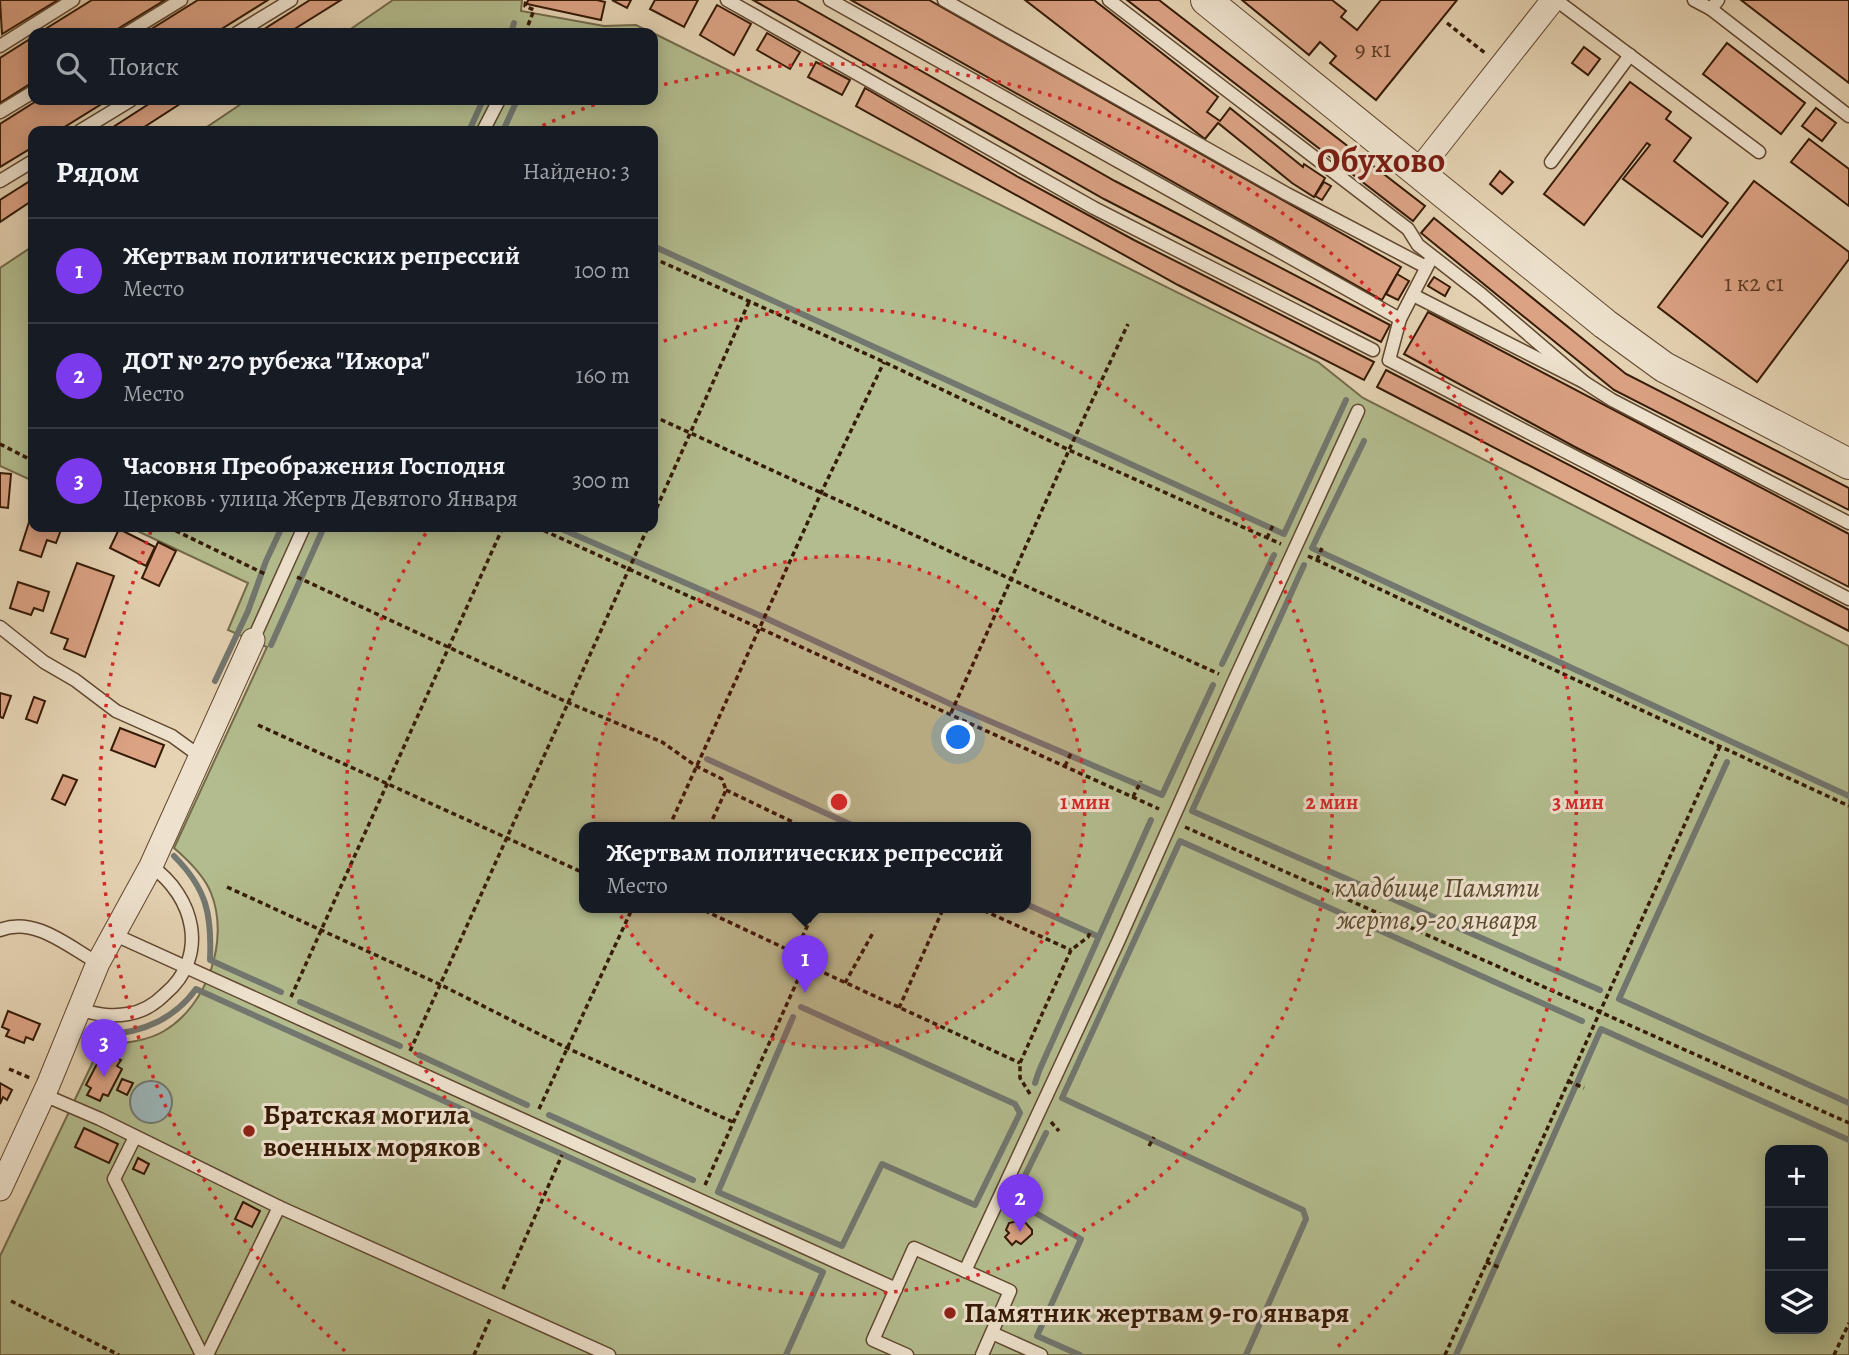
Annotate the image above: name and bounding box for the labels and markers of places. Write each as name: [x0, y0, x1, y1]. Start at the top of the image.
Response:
centre of rings: [827, 790, 851, 814]
pin: 1: [782, 935, 828, 993]
pin: 3: [81, 1019, 127, 1077]
place label: Братская могила военных моряков: [263, 1096, 481, 1166]
marker: Братская могила военных моряков: [241, 1123, 257, 1139]
pin: 2: [997, 1174, 1043, 1232]
place label: Памятник жертвам 9-го января: [964, 1294, 1349, 1332]
marker: Памятник жертвам 9-го января: [942, 1305, 958, 1321]

